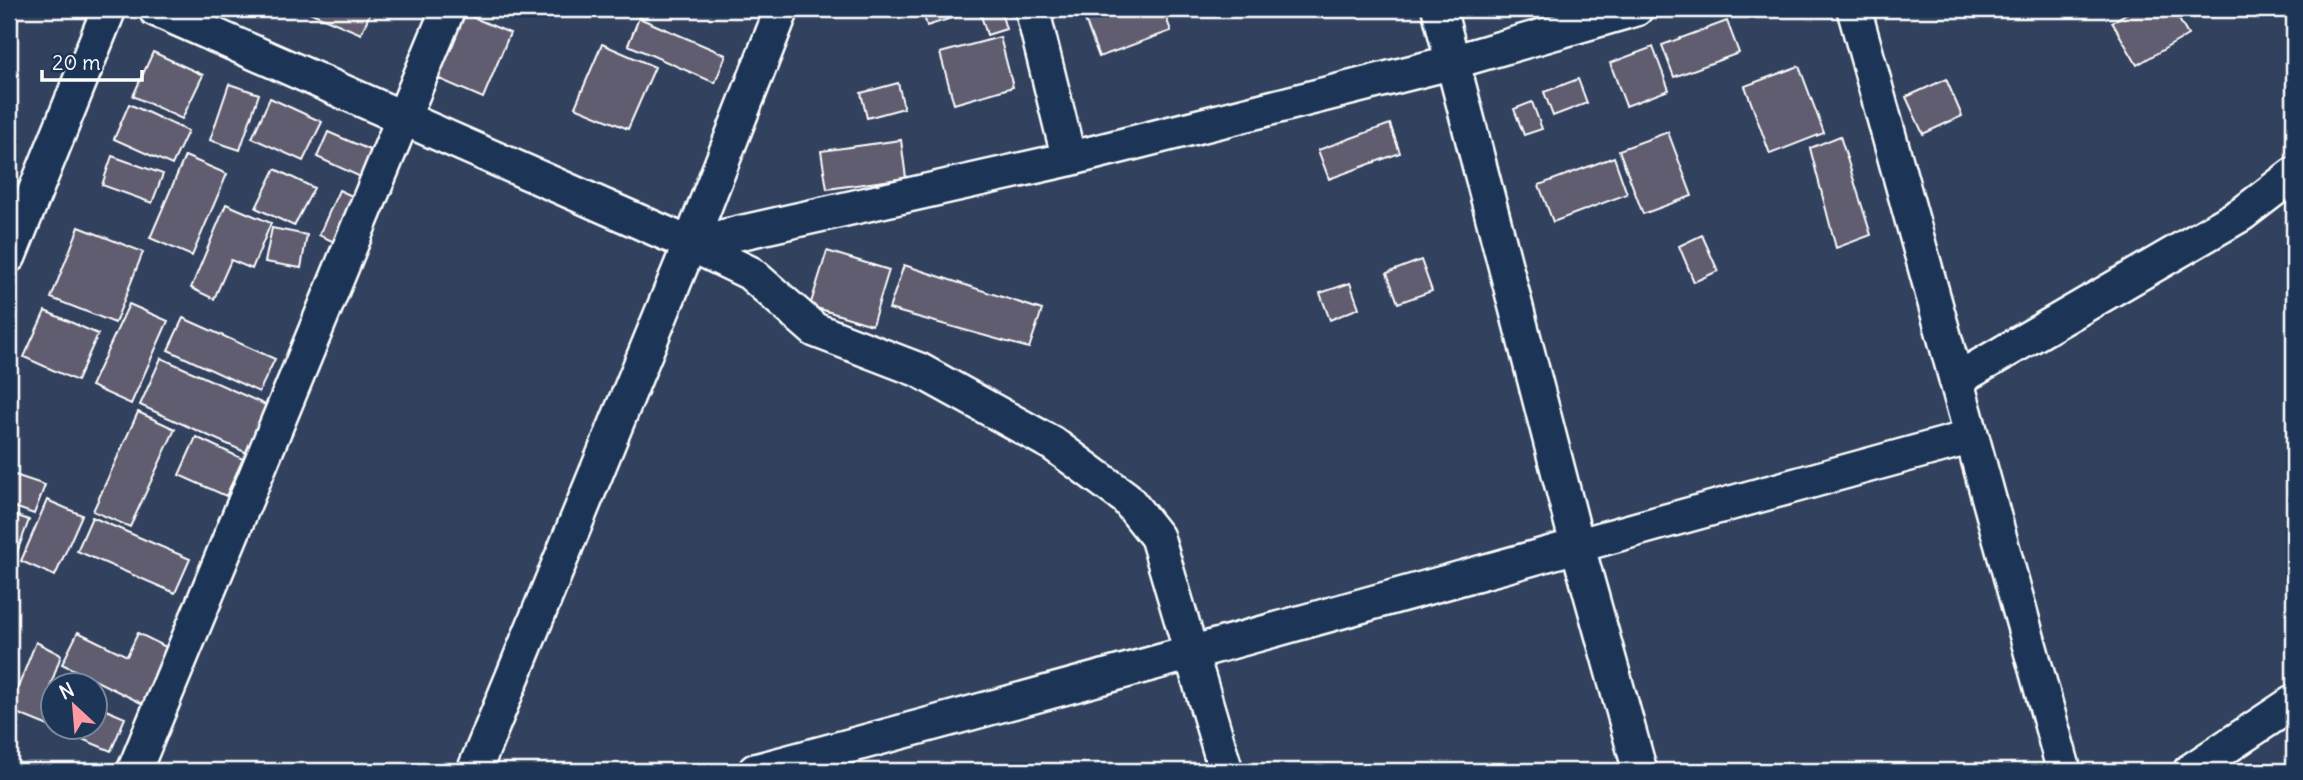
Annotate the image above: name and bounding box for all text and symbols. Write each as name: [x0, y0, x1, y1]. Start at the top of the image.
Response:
scale bar: [42, 38, 142, 82]
text: 20 m: [52, 49, 101, 76]
north arrow: [38, 672, 108, 742]
text: N: [55, 677, 78, 704]

